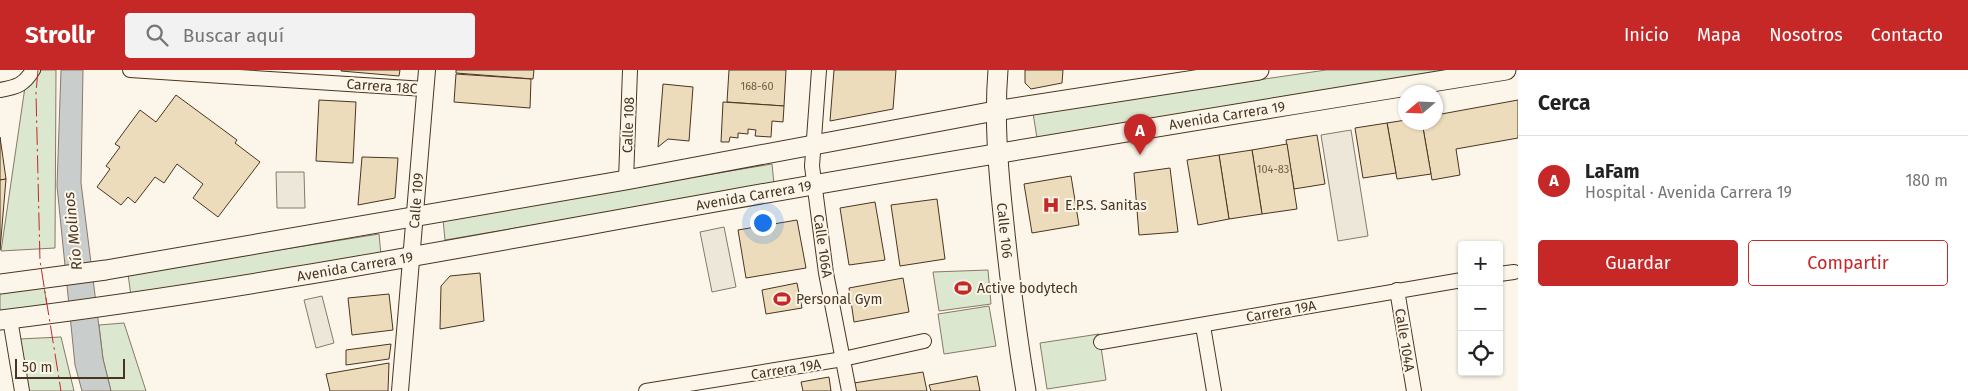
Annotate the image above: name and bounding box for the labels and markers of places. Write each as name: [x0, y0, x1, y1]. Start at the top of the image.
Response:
pin: A: [1124, 114, 1156, 155]
hospital icon: E.P.S. Sanitas: [1041, 195, 1061, 215]
place label: E.P.S. Sanitas: [1065, 197, 1147, 214]
sports icon: Active bodytech: [953, 278, 973, 298]
place label: Active bodytech: [977, 280, 1078, 297]
sports icon: Personal Gym: [772, 289, 792, 309]
place label: Personal Gym: [796, 291, 882, 308]

